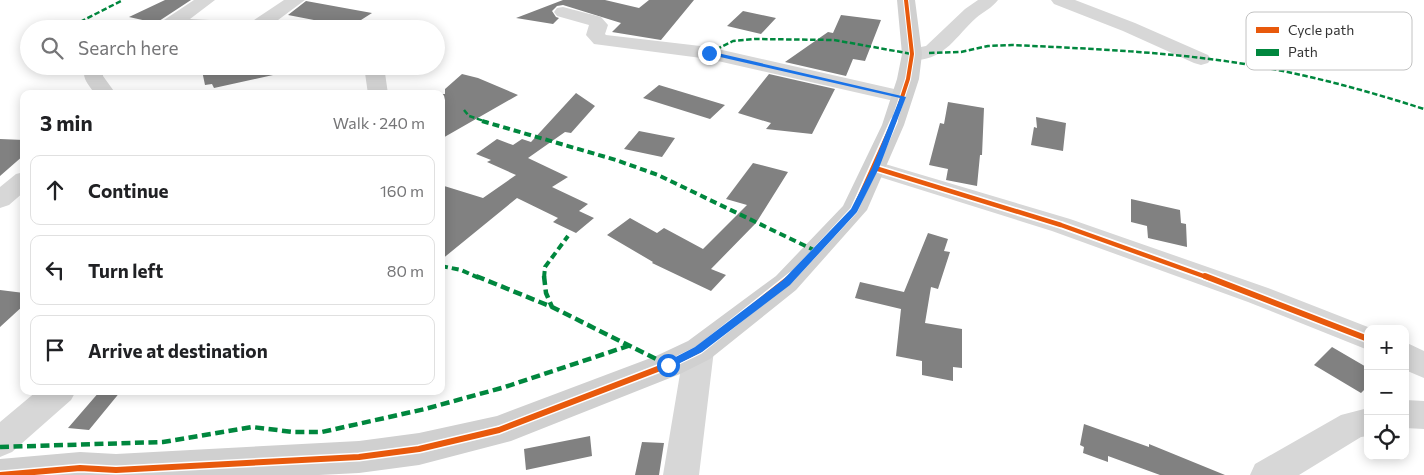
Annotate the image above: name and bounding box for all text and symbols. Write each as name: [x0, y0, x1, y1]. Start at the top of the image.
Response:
legend: [1246, 12, 1412, 70]
search box: [20, 20, 445, 75]
text: Cycle path: [1288, 21, 1354, 38]
icon: search: [38, 34, 66, 62]
text: Search here: [78, 36, 178, 59]
route end: [698, 42, 721, 65]
text: Path: [1288, 43, 1318, 60]
text: 3 min: [40, 110, 93, 135]
text: Walk · 240 m: [333, 113, 425, 132]
icon: ahead: [41, 176, 69, 204]
text: Continue: [88, 179, 168, 202]
text: 160 m: [380, 181, 424, 200]
icon: left: [41, 256, 69, 284]
text: Turn left: [88, 259, 163, 282]
text: 80 m: [387, 261, 424, 280]
map controls: [1364, 325, 1409, 460]
button: +: [1364, 325, 1409, 370]
icon: arrive: [41, 336, 69, 364]
text: Arrive at destination: [88, 339, 268, 362]
route start: [657, 354, 680, 377]
button: −: [1364, 370, 1409, 415]
button: locate: [1364, 415, 1409, 460]

